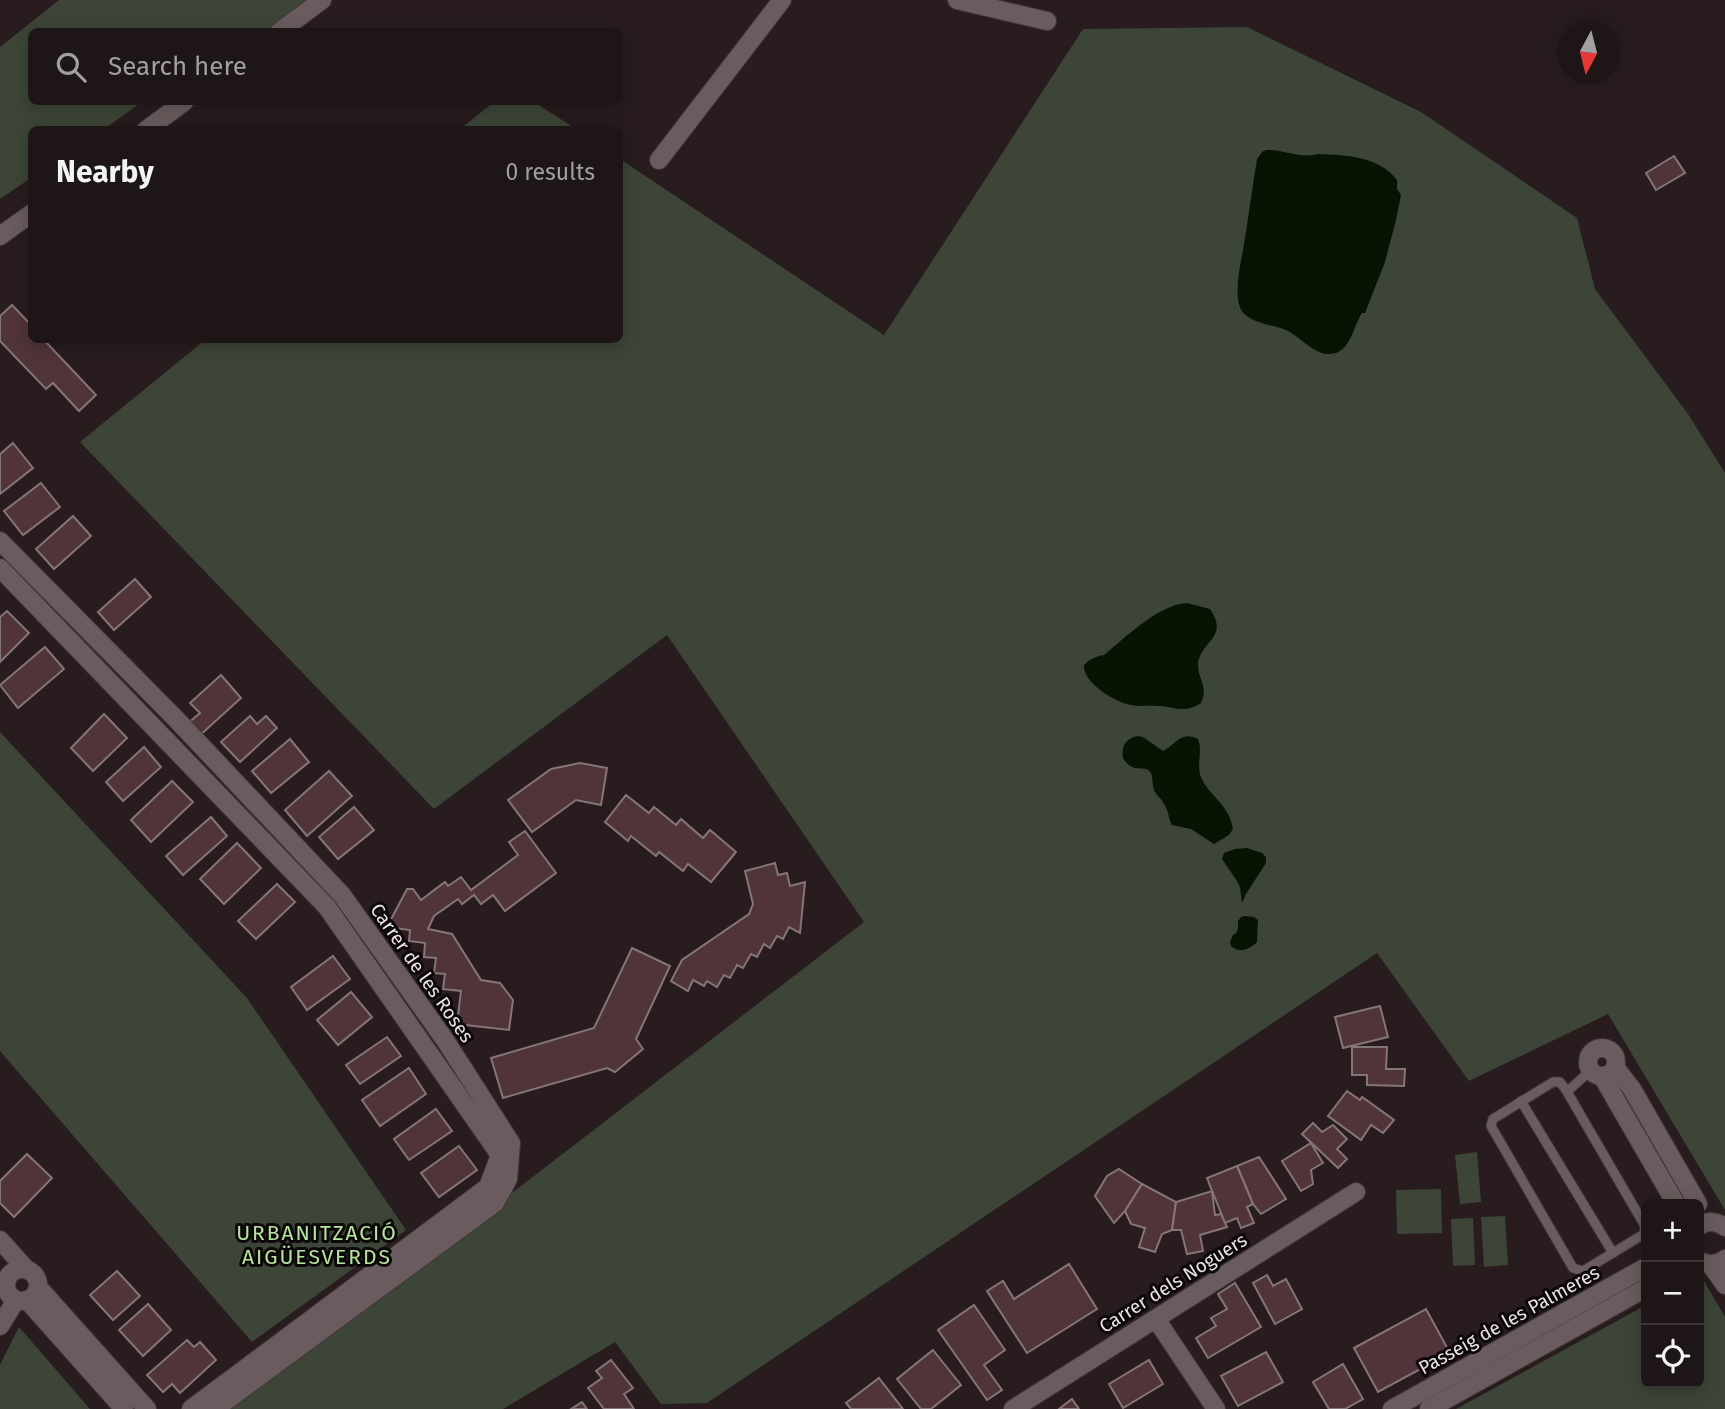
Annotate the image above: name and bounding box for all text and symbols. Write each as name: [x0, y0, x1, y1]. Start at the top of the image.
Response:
north arrow: [1557, 21, 1620, 84]
search box: [28, 28, 623, 105]
icon: search: [52, 48, 90, 86]
text: Search here: [108, 51, 247, 82]
text: Nearby: [56, 154, 154, 190]
text: 0 results: [505, 158, 595, 186]
street label: Carrer de les Roses: [365, 899, 479, 1047]
map controls: [1641, 1199, 1704, 1388]
button: +: [1641, 1199, 1704, 1262]
district label: URBANITZACIÓ AIGÜESVERDS: [236, 1220, 398, 1270]
street label: Carrer dels Noguers: [1095, 1228, 1251, 1338]
street label: Passeig de les Palmeres: [1415, 1261, 1604, 1379]
button: −: [1641, 1262, 1704, 1325]
button: locate: [1641, 1325, 1704, 1388]

